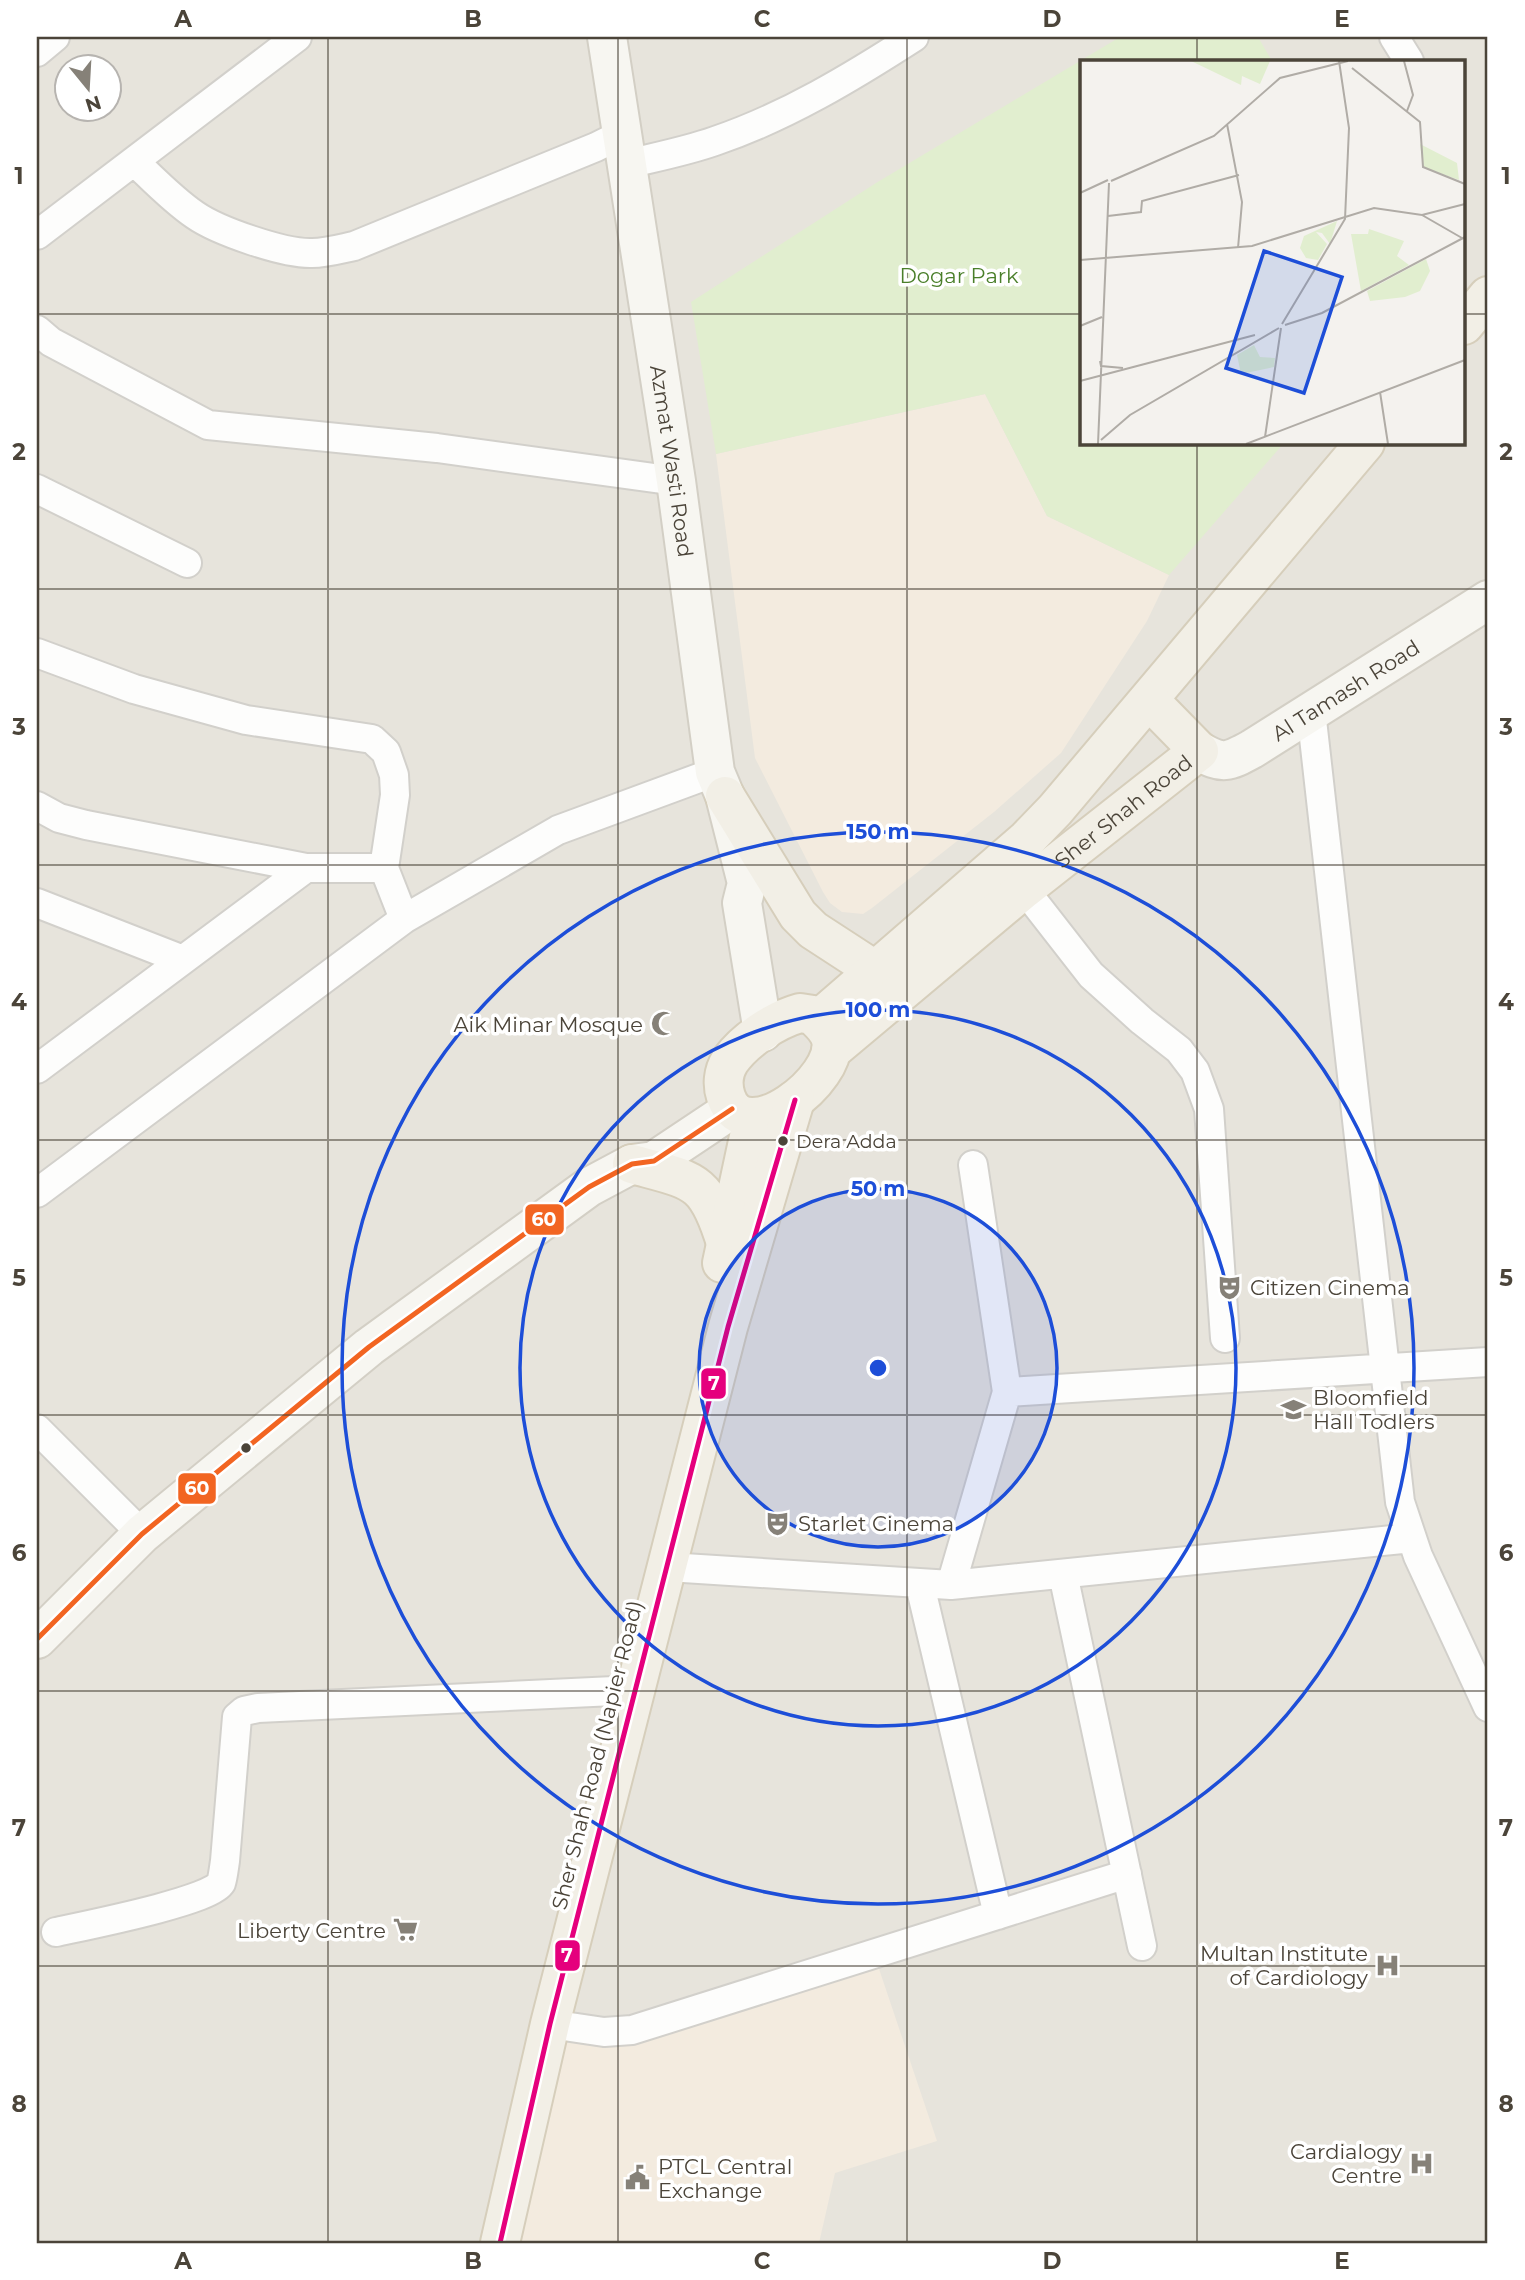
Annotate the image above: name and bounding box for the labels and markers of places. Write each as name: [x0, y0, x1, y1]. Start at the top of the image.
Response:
mosque icon: Aik Minar Mosque: [649, 1010, 677, 1038]
place label: Aik Minar Mosque: [454, 1012, 643, 1037]
place label: Dera Adda: [796, 1130, 897, 1153]
marker: Dera Adda: [776, 1134, 790, 1148]
theatre icon: Citizen Cinema: [1216, 1273, 1244, 1301]
place label: Citizen Cinema: [1250, 1275, 1410, 1300]
centre of rings: [866, 1356, 890, 1380]
place label: Bloomfield Hall Todlers: [1313, 1385, 1435, 1434]
school or university icon: Bloomfield Hall Todlers: [1279, 1395, 1307, 1423]
unlabelled marker: [239, 1441, 253, 1455]
theatre icon: Starlet Cinema: [764, 1509, 792, 1537]
place label: Starlet Cinema: [798, 1511, 954, 1536]
supermarket icon: Liberty Centre: [392, 1916, 420, 1944]
place label: Liberty Centre: [237, 1918, 386, 1943]
place label: Multan Institute of Cardiology: [1200, 1941, 1369, 1990]
hospital icon: Multan Institute of Cardiology: [1374, 1951, 1402, 1979]
place label: Cardialogy Centre: [1290, 2139, 1403, 2188]
hospital icon: Cardialogy Centre: [1408, 2149, 1436, 2177]
place label: PTCL Central Exchange: [658, 2154, 792, 2203]
public building icon: PTCL Central Exchange: [624, 2164, 652, 2192]

